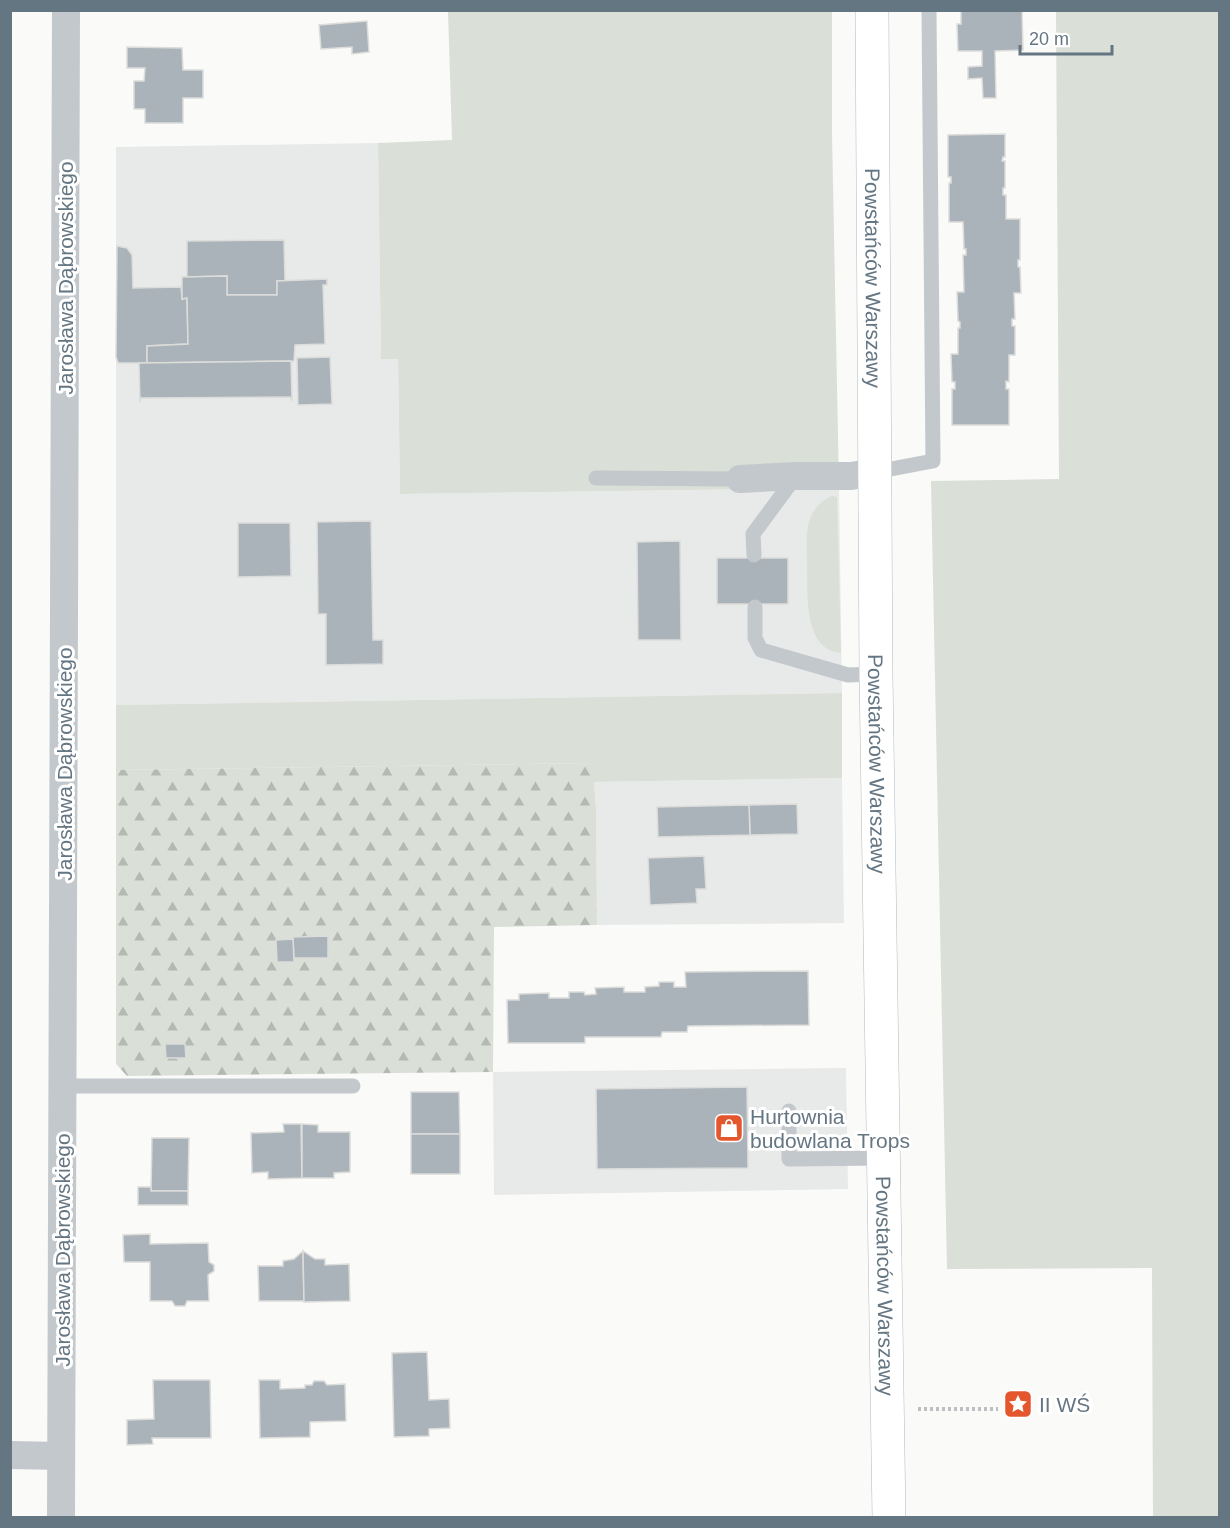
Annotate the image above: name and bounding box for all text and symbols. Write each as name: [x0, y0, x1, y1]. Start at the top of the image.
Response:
scale bar: [1020, 18, 1112, 56]
text: 20 m: [1029, 29, 1069, 49]
street label: Jarosława Dąbrowskiego: [54, 161, 77, 395]
street label: Powstańców Warszawy: [861, 168, 886, 389]
street label: Jarosława Dąbrowskiego: [53, 647, 76, 881]
street label: Powstańców Warszawy: [864, 654, 891, 875]
place label: Hurtownia budowlana Trops: [750, 1105, 910, 1152]
shop icon: Hurtownia budowlana Trops: [713, 1112, 745, 1144]
street label: Jarosława Dąbrowskiego: [51, 1133, 74, 1367]
street label: Powstańców Warszawy: [872, 1176, 899, 1397]
place icon: II WŚ: [1002, 1388, 1034, 1420]
place label: II WŚ: [1039, 1393, 1090, 1416]

